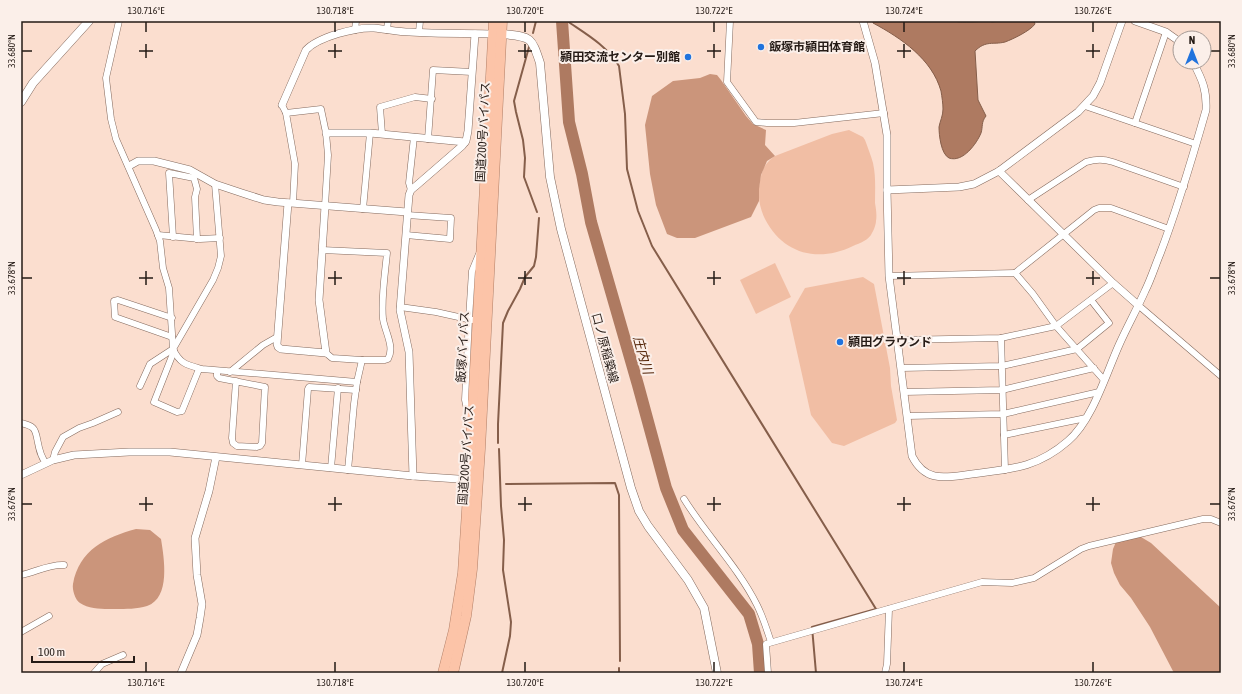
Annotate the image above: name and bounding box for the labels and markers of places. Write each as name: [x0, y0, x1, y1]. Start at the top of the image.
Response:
place label: 飯塚市頴田体育館: [769, 40, 865, 54]
marker: 飯塚市頴田体育館: [756, 42, 766, 52]
place label: 頴田交流センター別館: [560, 50, 680, 64]
marker: 頴田交流センター別館: [683, 52, 693, 62]
place label: 頴田グラウンド: [848, 335, 932, 349]
marker: 頴田グラウンド: [835, 337, 845, 347]

